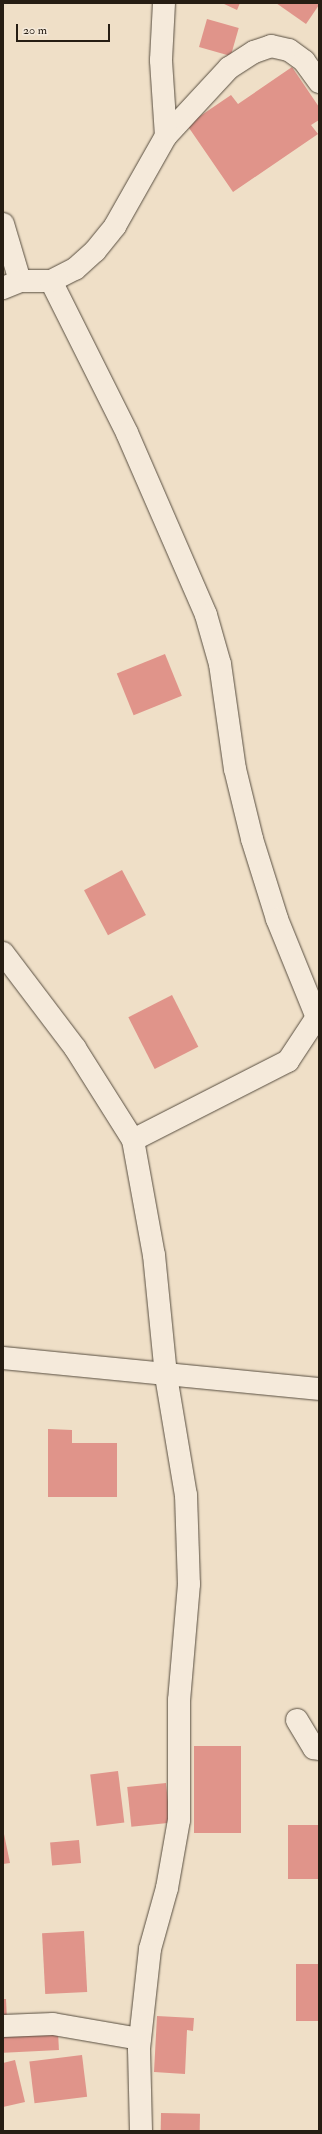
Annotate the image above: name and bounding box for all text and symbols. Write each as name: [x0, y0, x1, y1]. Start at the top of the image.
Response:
scale bar: [18, 16, 112, 42]
text: 20 m: [23, 23, 47, 38]

